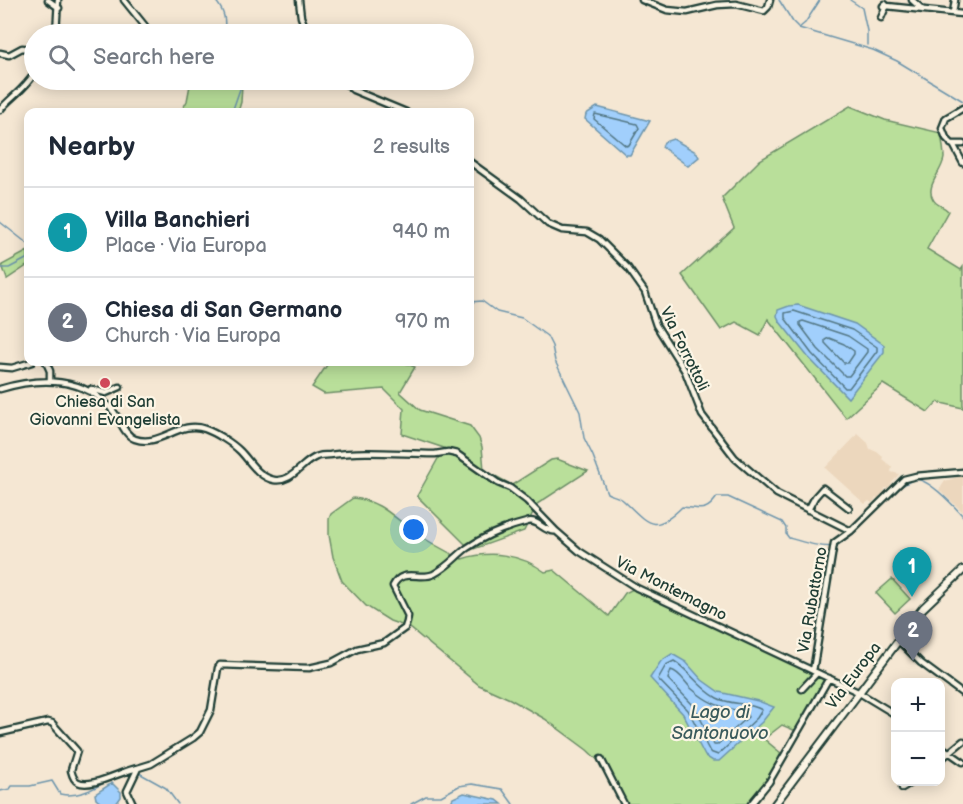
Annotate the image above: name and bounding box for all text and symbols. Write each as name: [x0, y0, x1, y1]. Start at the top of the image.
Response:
search box: [24, 24, 474, 90]
icon: search: [45, 41, 78, 74]
text: Search here: [93, 44, 215, 71]
text: Nearby: [48, 132, 135, 163]
text: 2 results: [373, 135, 450, 159]
text: Villa Banchieri: [105, 207, 250, 234]
text: 1: [63, 220, 72, 244]
text: 940 m: [393, 220, 450, 244]
text: Place · Via Europa: [105, 234, 267, 258]
text: Chiesa di San Germano: [105, 297, 342, 324]
street label: Via Forrottoli: [656, 304, 712, 394]
text: 2: [62, 310, 73, 334]
text: 970 m: [395, 310, 450, 334]
text: Church · Via Europa: [105, 324, 281, 348]
marker: Chiesa di San Giovanni Evangelista: [98, 376, 112, 390]
place label: Chiesa di San Giovanni Evangelista: [29, 393, 181, 430]
your location: [399, 515, 428, 544]
street label: Via Rubattorno: [794, 545, 832, 655]
pin: 1: [892, 548, 932, 597]
street label: Via Montemagno: [612, 553, 730, 625]
pin: 2: [894, 612, 932, 661]
street label: Via Europa: [823, 639, 885, 713]
map controls: [891, 678, 945, 786]
button: +: [891, 678, 945, 732]
water label: Lago di Santonuovo: [671, 702, 769, 744]
button: −: [891, 732, 945, 786]

